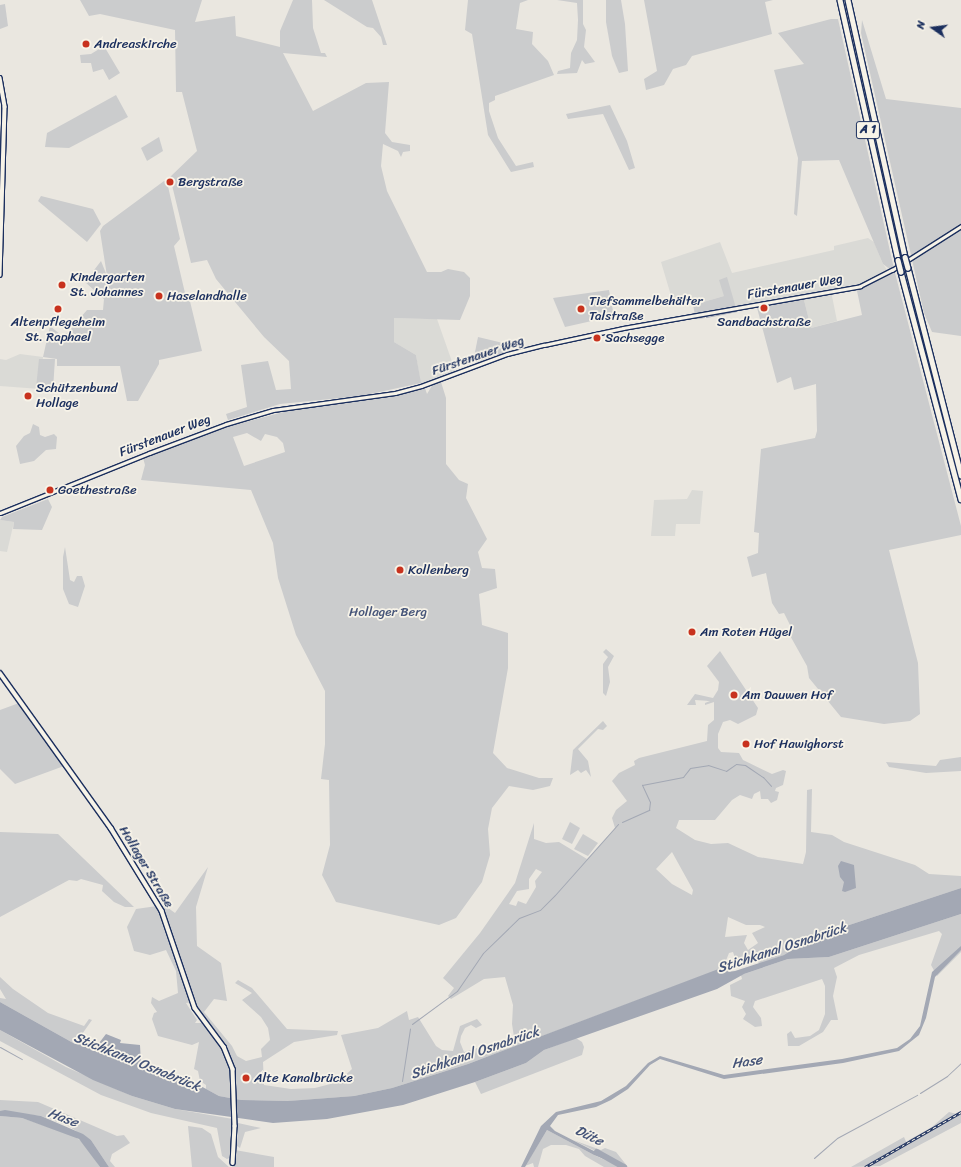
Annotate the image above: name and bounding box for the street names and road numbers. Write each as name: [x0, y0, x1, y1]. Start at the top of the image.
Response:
road number: A 1: [855, 120, 881, 140]
street label: Fürstenauer Weg: [746, 271, 844, 303]
street label: Fürstenauer Weg: [430, 333, 526, 379]
street label: Fürstenauer Weg: [117, 411, 213, 461]
street label: Hollager Straße: [115, 823, 177, 911]

